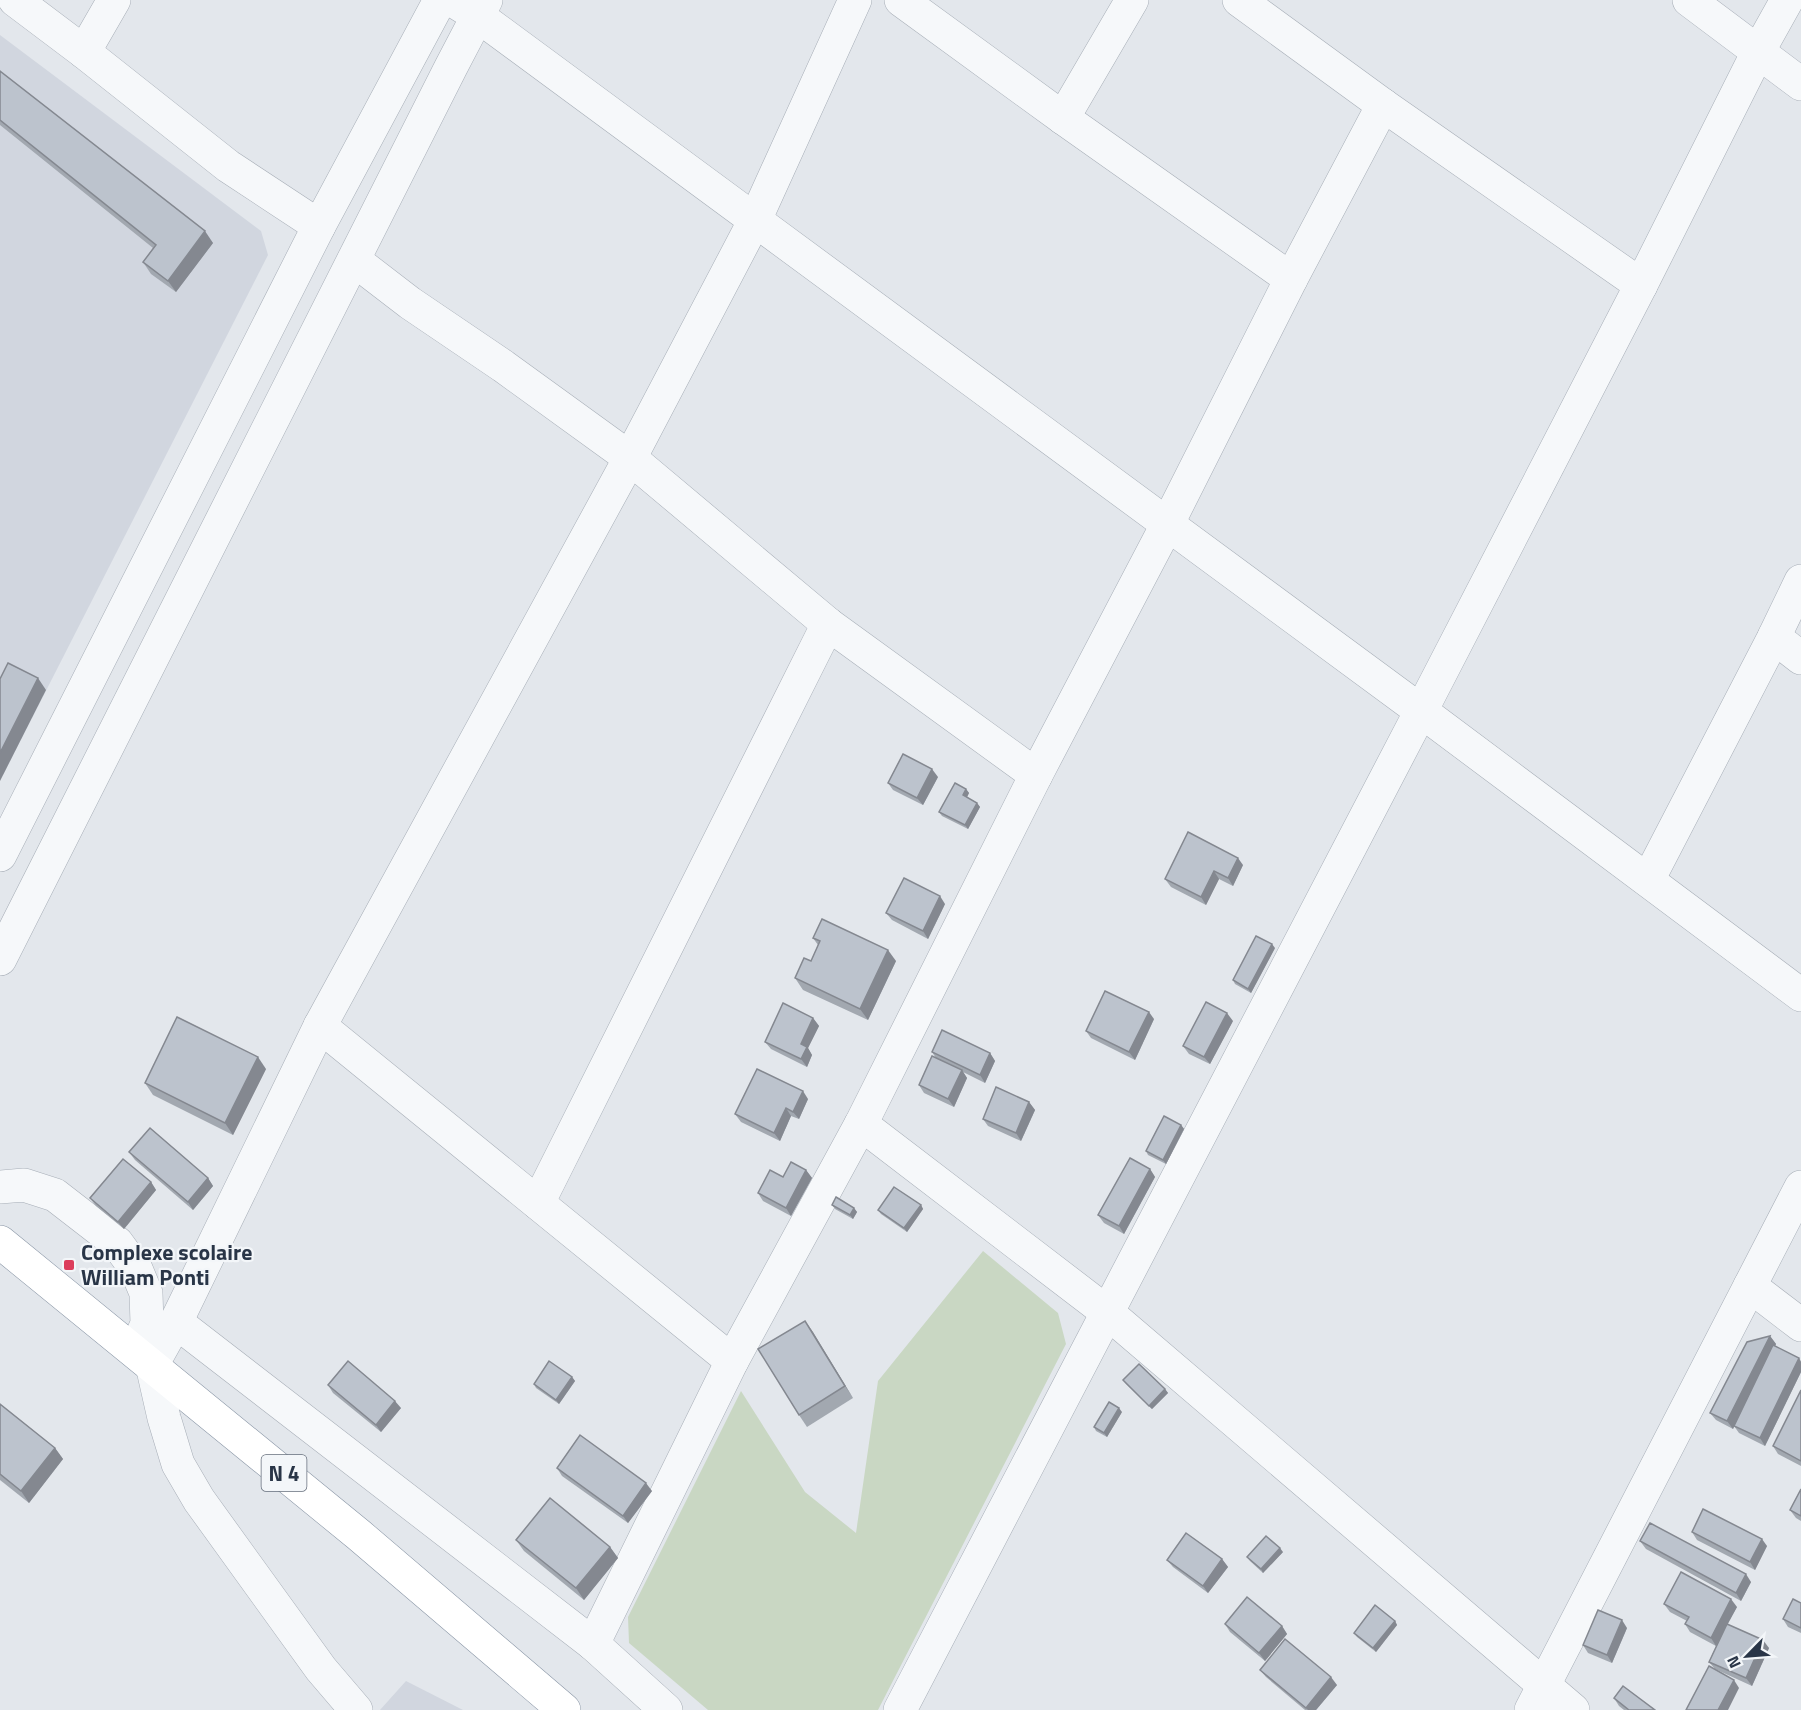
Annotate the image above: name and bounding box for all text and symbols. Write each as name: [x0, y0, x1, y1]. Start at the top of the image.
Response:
place label: Complexe scolaire William Ponti: [81, 1235, 252, 1294]
marker: Complexe scolaire William Ponti: [62, 1258, 76, 1272]
road number: N 4: [262, 1455, 306, 1491]
north arrow: [1717, 1626, 1777, 1686]
text: N: [1720, 1652, 1747, 1672]

